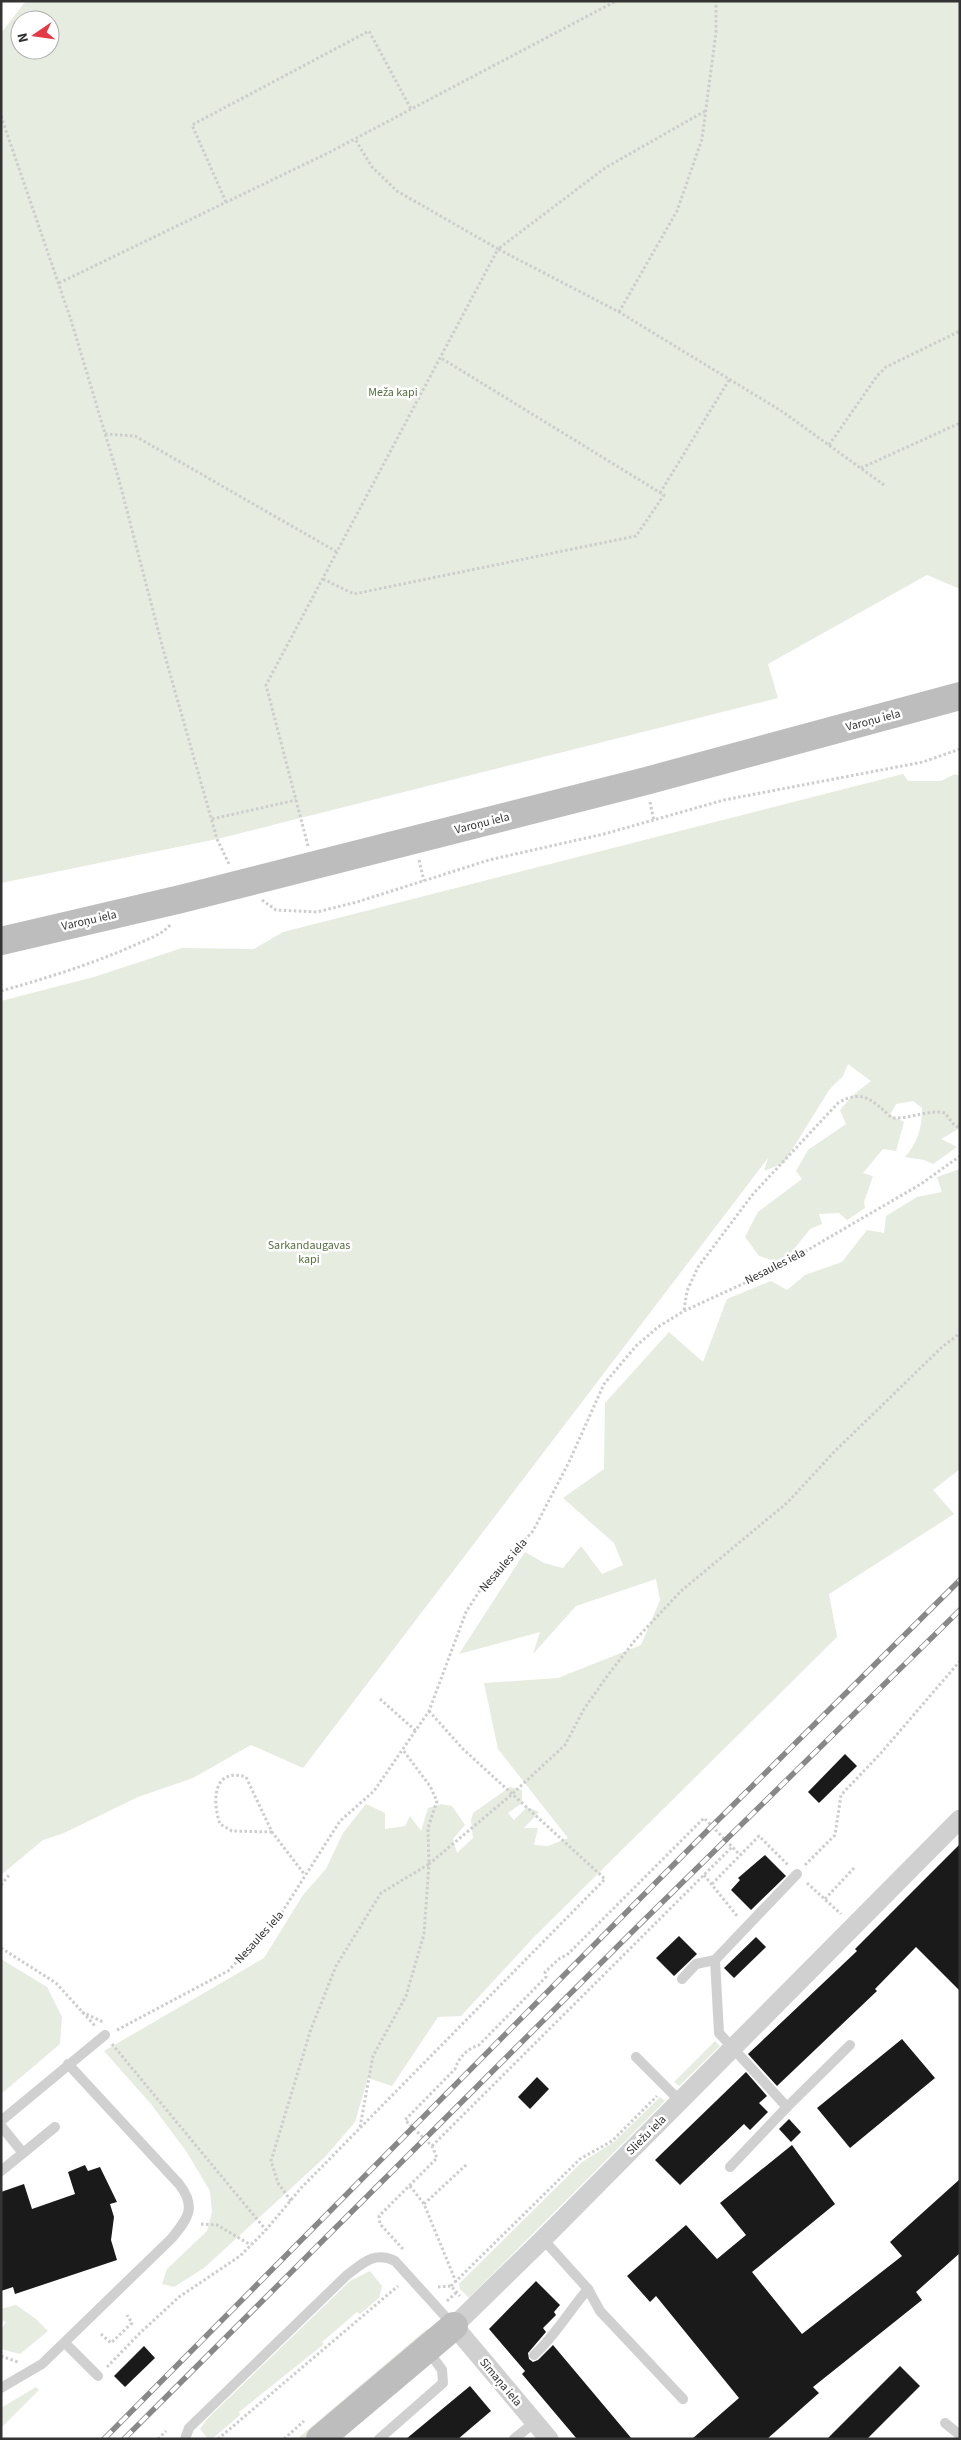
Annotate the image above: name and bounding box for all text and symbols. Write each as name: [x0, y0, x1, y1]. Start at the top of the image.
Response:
north arrow: [10, 10, 60, 60]
text: N: [13, 31, 34, 44]
park label: Meža kapi: [368, 384, 418, 401]
street label: Varoņu iela: [844, 705, 902, 736]
street label: Varoņu iela: [453, 808, 511, 839]
street label: Varoņu iela: [60, 906, 118, 935]
park label: Sarkandaugavas kapi: [268, 1237, 350, 1268]
street label: Nesaules iela: [742, 1244, 808, 1289]
street label: Nesaules iela: [475, 1535, 531, 1596]
street label: Nesaules iela: [231, 1907, 288, 1967]
street label: Sliežu iela: [623, 2112, 670, 2159]
street label: Sīmaņa iela: [475, 2354, 526, 2410]

